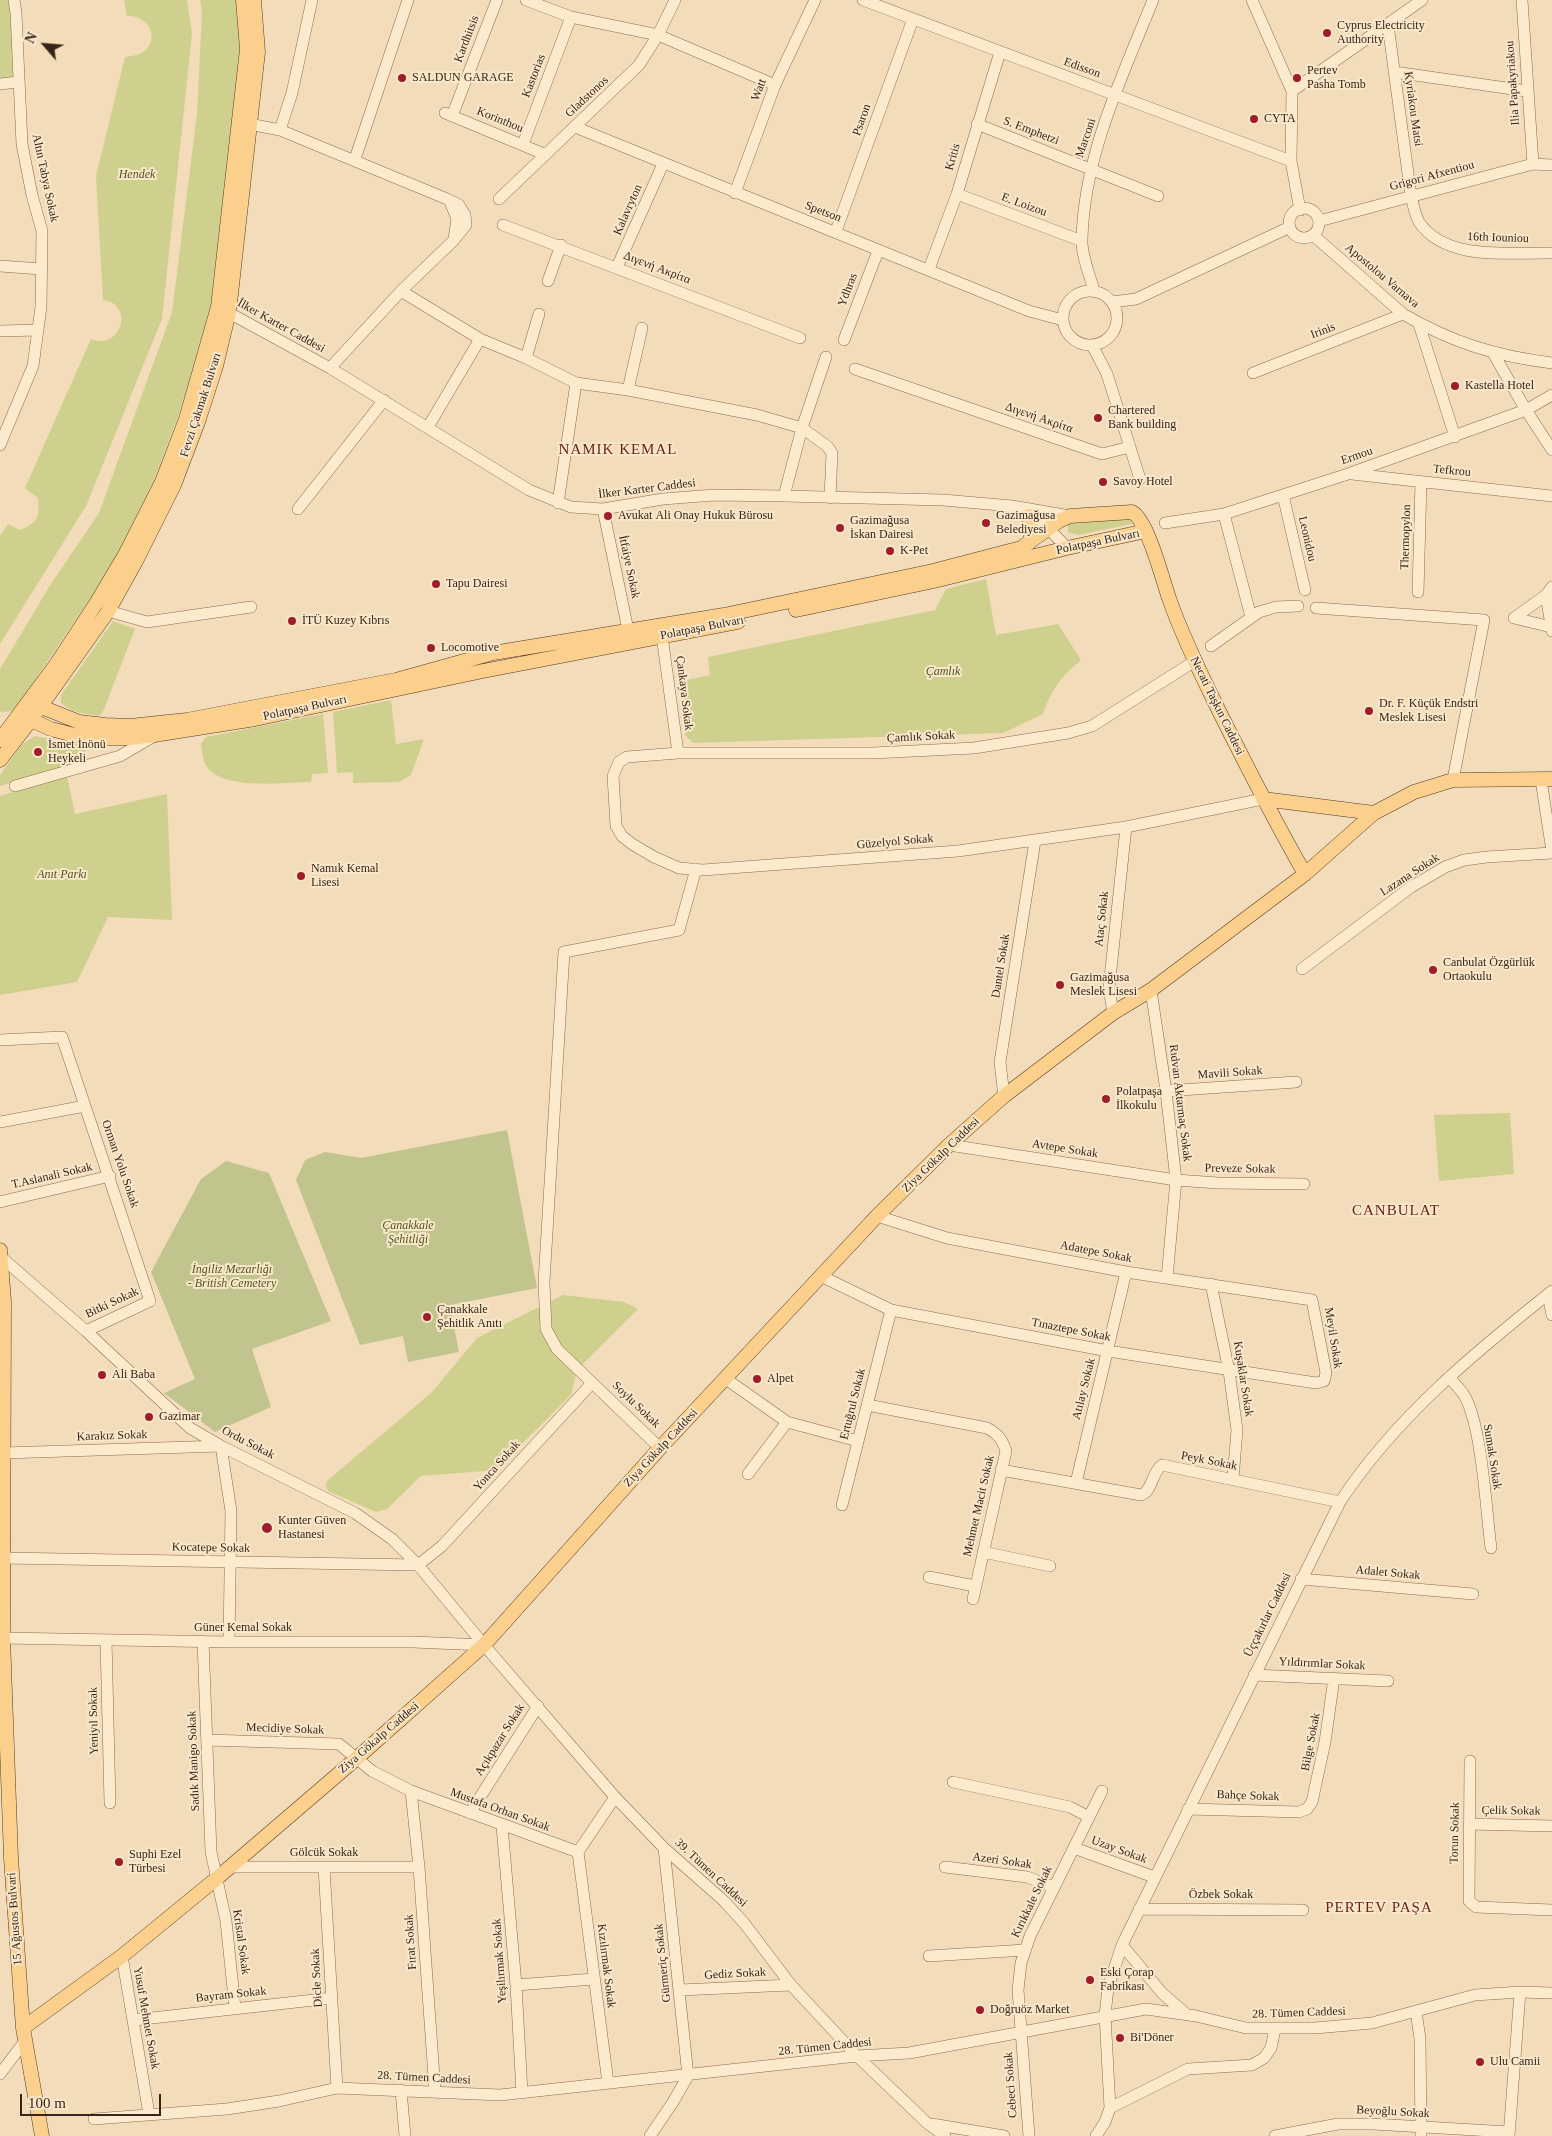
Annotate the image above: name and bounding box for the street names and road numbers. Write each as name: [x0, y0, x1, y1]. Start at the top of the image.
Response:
street label: Kardhitsis: [451, 13, 483, 65]
street label: Ilia Papakyriakou: [1503, 40, 1523, 126]
street label: Kastorias: [519, 52, 549, 100]
street label: Edisson: [1062, 55, 1102, 81]
street label: Kyriakou Matsi: [1401, 71, 1425, 147]
street label: Gladstonos: [562, 73, 612, 121]
street label: Watt: [748, 77, 770, 103]
street label: Psaron: [850, 102, 874, 138]
street label: Korinthou: [474, 104, 526, 136]
street label: S. Emphetzi: [1001, 114, 1061, 148]
street label: Marconi: [1073, 116, 1099, 160]
street label: Altın Tabya Sokak: [29, 133, 61, 223]
street label: Kritis: [942, 142, 964, 172]
street label: Grigori Afxentiou: [1388, 158, 1476, 194]
street label: Kalavryton: [610, 182, 646, 238]
street label: E. Loizou: [999, 190, 1049, 220]
street label: Spetson: [803, 198, 843, 226]
street label: 16th Iouniou: [1467, 230, 1529, 246]
street label: Apostolou Varnava: [1342, 241, 1422, 311]
street label: Διγενή Ακρίτα: [621, 249, 693, 287]
street label: Ydhras: [835, 271, 861, 309]
street label: İlker Karter Caddesi: [235, 296, 327, 356]
street label: Irinis: [1309, 320, 1337, 342]
street label: Fevzi Çakmak Bulvarı: [177, 351, 225, 459]
street label: Διγενή Ακρίτα: [1003, 400, 1075, 436]
street label: Ermou: [1339, 444, 1375, 468]
street label: Tefkrou: [1432, 462, 1472, 480]
street label: İlker Karter Caddesi: [598, 476, 696, 502]
street label: Thermopylon: [1398, 504, 1414, 570]
street label: Leonidou: [1295, 515, 1319, 563]
street label: Polatpaşa Bulvarı: [1055, 526, 1141, 558]
street label: İtfaiye Sokak: [615, 534, 643, 600]
street label: Polatpaşa Bulvarı: [659, 613, 745, 643]
street label: Necati Taşkın Caddesi: [1187, 654, 1247, 758]
street label: Çankaya Sokak: [672, 655, 696, 731]
street label: Polatpaşa Bulvarı: [262, 692, 348, 724]
street label: Çamlık Sokak: [887, 728, 955, 746]
street label: Güzelyol Sokak: [856, 831, 934, 853]
street label: Lazana Sokak: [1378, 851, 1442, 899]
street label: Ataç Sokak: [1092, 891, 1112, 947]
street label: Dantel Sokak: [989, 933, 1013, 999]
street label: Rıdvan Aktarmaç Sokak: [1166, 1044, 1194, 1162]
street label: Mavili Sokak: [1197, 1064, 1263, 1082]
street label: Ziya Gökalp Caddesi: [899, 1114, 983, 1196]
street label: Orman Yolu Sokak: [98, 1118, 142, 1210]
street label: Avtepe Sokak: [1031, 1137, 1099, 1161]
street label: T.Aslanali Sokak: [10, 1160, 94, 1192]
street label: Preveze Sokak: [1204, 1161, 1276, 1177]
street label: Adatepe Sokak: [1059, 1238, 1133, 1266]
street label: Bitki Sokak: [83, 1284, 141, 1322]
street label: Meyil Sokak: [1321, 1306, 1345, 1370]
street label: Tınaztepe Sokak: [1030, 1315, 1112, 1345]
street label: Kuşaklar Sokak: [1230, 1340, 1256, 1418]
street label: Atılay Sokak: [1069, 1357, 1099, 1421]
street label: Ertuğrul Sokak: [837, 1367, 869, 1441]
street label: Soylu Sokak: [609, 1379, 663, 1431]
street label: Ziya Gökalp Caddesi: [621, 1406, 701, 1490]
street label: Ordu Sokak: [219, 1423, 277, 1463]
street label: Sumak Sokak: [1480, 1423, 1504, 1491]
street label: Karakız Sokak: [76, 1428, 148, 1444]
street label: Yonca Sokak: [471, 1438, 523, 1494]
street label: Peyk Sokak: [1180, 1448, 1238, 1474]
street label: Mehmet Macit Sokak: [960, 1454, 998, 1558]
street label: Kocatepe Sokak: [172, 1540, 250, 1556]
street label: Adalet Sokak: [1355, 1563, 1421, 1583]
street label: Üççakırlar Caddesi: [1241, 1570, 1295, 1660]
street label: Güner Kemal Sokak: [194, 1621, 292, 1635]
street label: Yıldırımlar Sokak: [1278, 1655, 1366, 1673]
street label: Yeniyıl Sokak: [86, 1687, 102, 1755]
street label: Ziya Gökalp Caddesi: [336, 1699, 422, 1777]
street label: Açıkpazar Sokak: [472, 1701, 528, 1779]
street label: Sadık Manigo Sokak: [185, 1710, 203, 1812]
street label: Bilge Sokak: [1298, 1712, 1324, 1772]
street label: Mecidiye Sokak: [246, 1720, 324, 1738]
street label: Mustafa Orhan Sokak: [448, 1785, 552, 1835]
street label: Bahçe Sokak: [1216, 1788, 1280, 1804]
street label: Torun Sokak: [1447, 1802, 1463, 1864]
street label: Çelik Sokak: [1481, 1803, 1541, 1819]
street label: Uzay Sokak: [1089, 1833, 1149, 1867]
street label: 39. Tümen Caddesi: [672, 1836, 750, 1910]
street label: Gölcük Sokak: [290, 1846, 358, 1860]
street label: Azeri Sokak: [971, 1850, 1033, 1872]
street label: Kırıkkale Sokak: [1008, 1864, 1056, 1940]
street label: 15 Ağustos Bulvari: [5, 1872, 25, 1966]
street label: Özbek Sokak: [1189, 1888, 1253, 1902]
street label: Kristal Sokak: [229, 1908, 253, 1976]
street label: Fırat Sokak: [402, 1914, 420, 1970]
street label: Yeşilırmak Sokak: [490, 1918, 510, 2004]
street label: Kızılırmak Sokak: [594, 1923, 618, 2009]
street label: Gürmeriç Sokak: [652, 1923, 674, 2003]
street label: Dicle Sokak: [308, 1948, 326, 2008]
street label: Gediz Sokak: [704, 1965, 766, 1983]
street label: Yusuf Mehmet Sokak: [130, 1966, 162, 2070]
street label: Bayram Sokak: [195, 1984, 267, 2006]
street label: 28. Tümen Caddesi: [1252, 2004, 1346, 2022]
street label: 28. Tümen Caddesi: [778, 2035, 872, 2059]
street label: Cebeci Sokak: [1002, 2051, 1020, 2119]
street label: 28. Tümen Caddesi: [377, 2068, 471, 2088]
street label: Beyoğlu Sokak: [1356, 2103, 1430, 2121]

